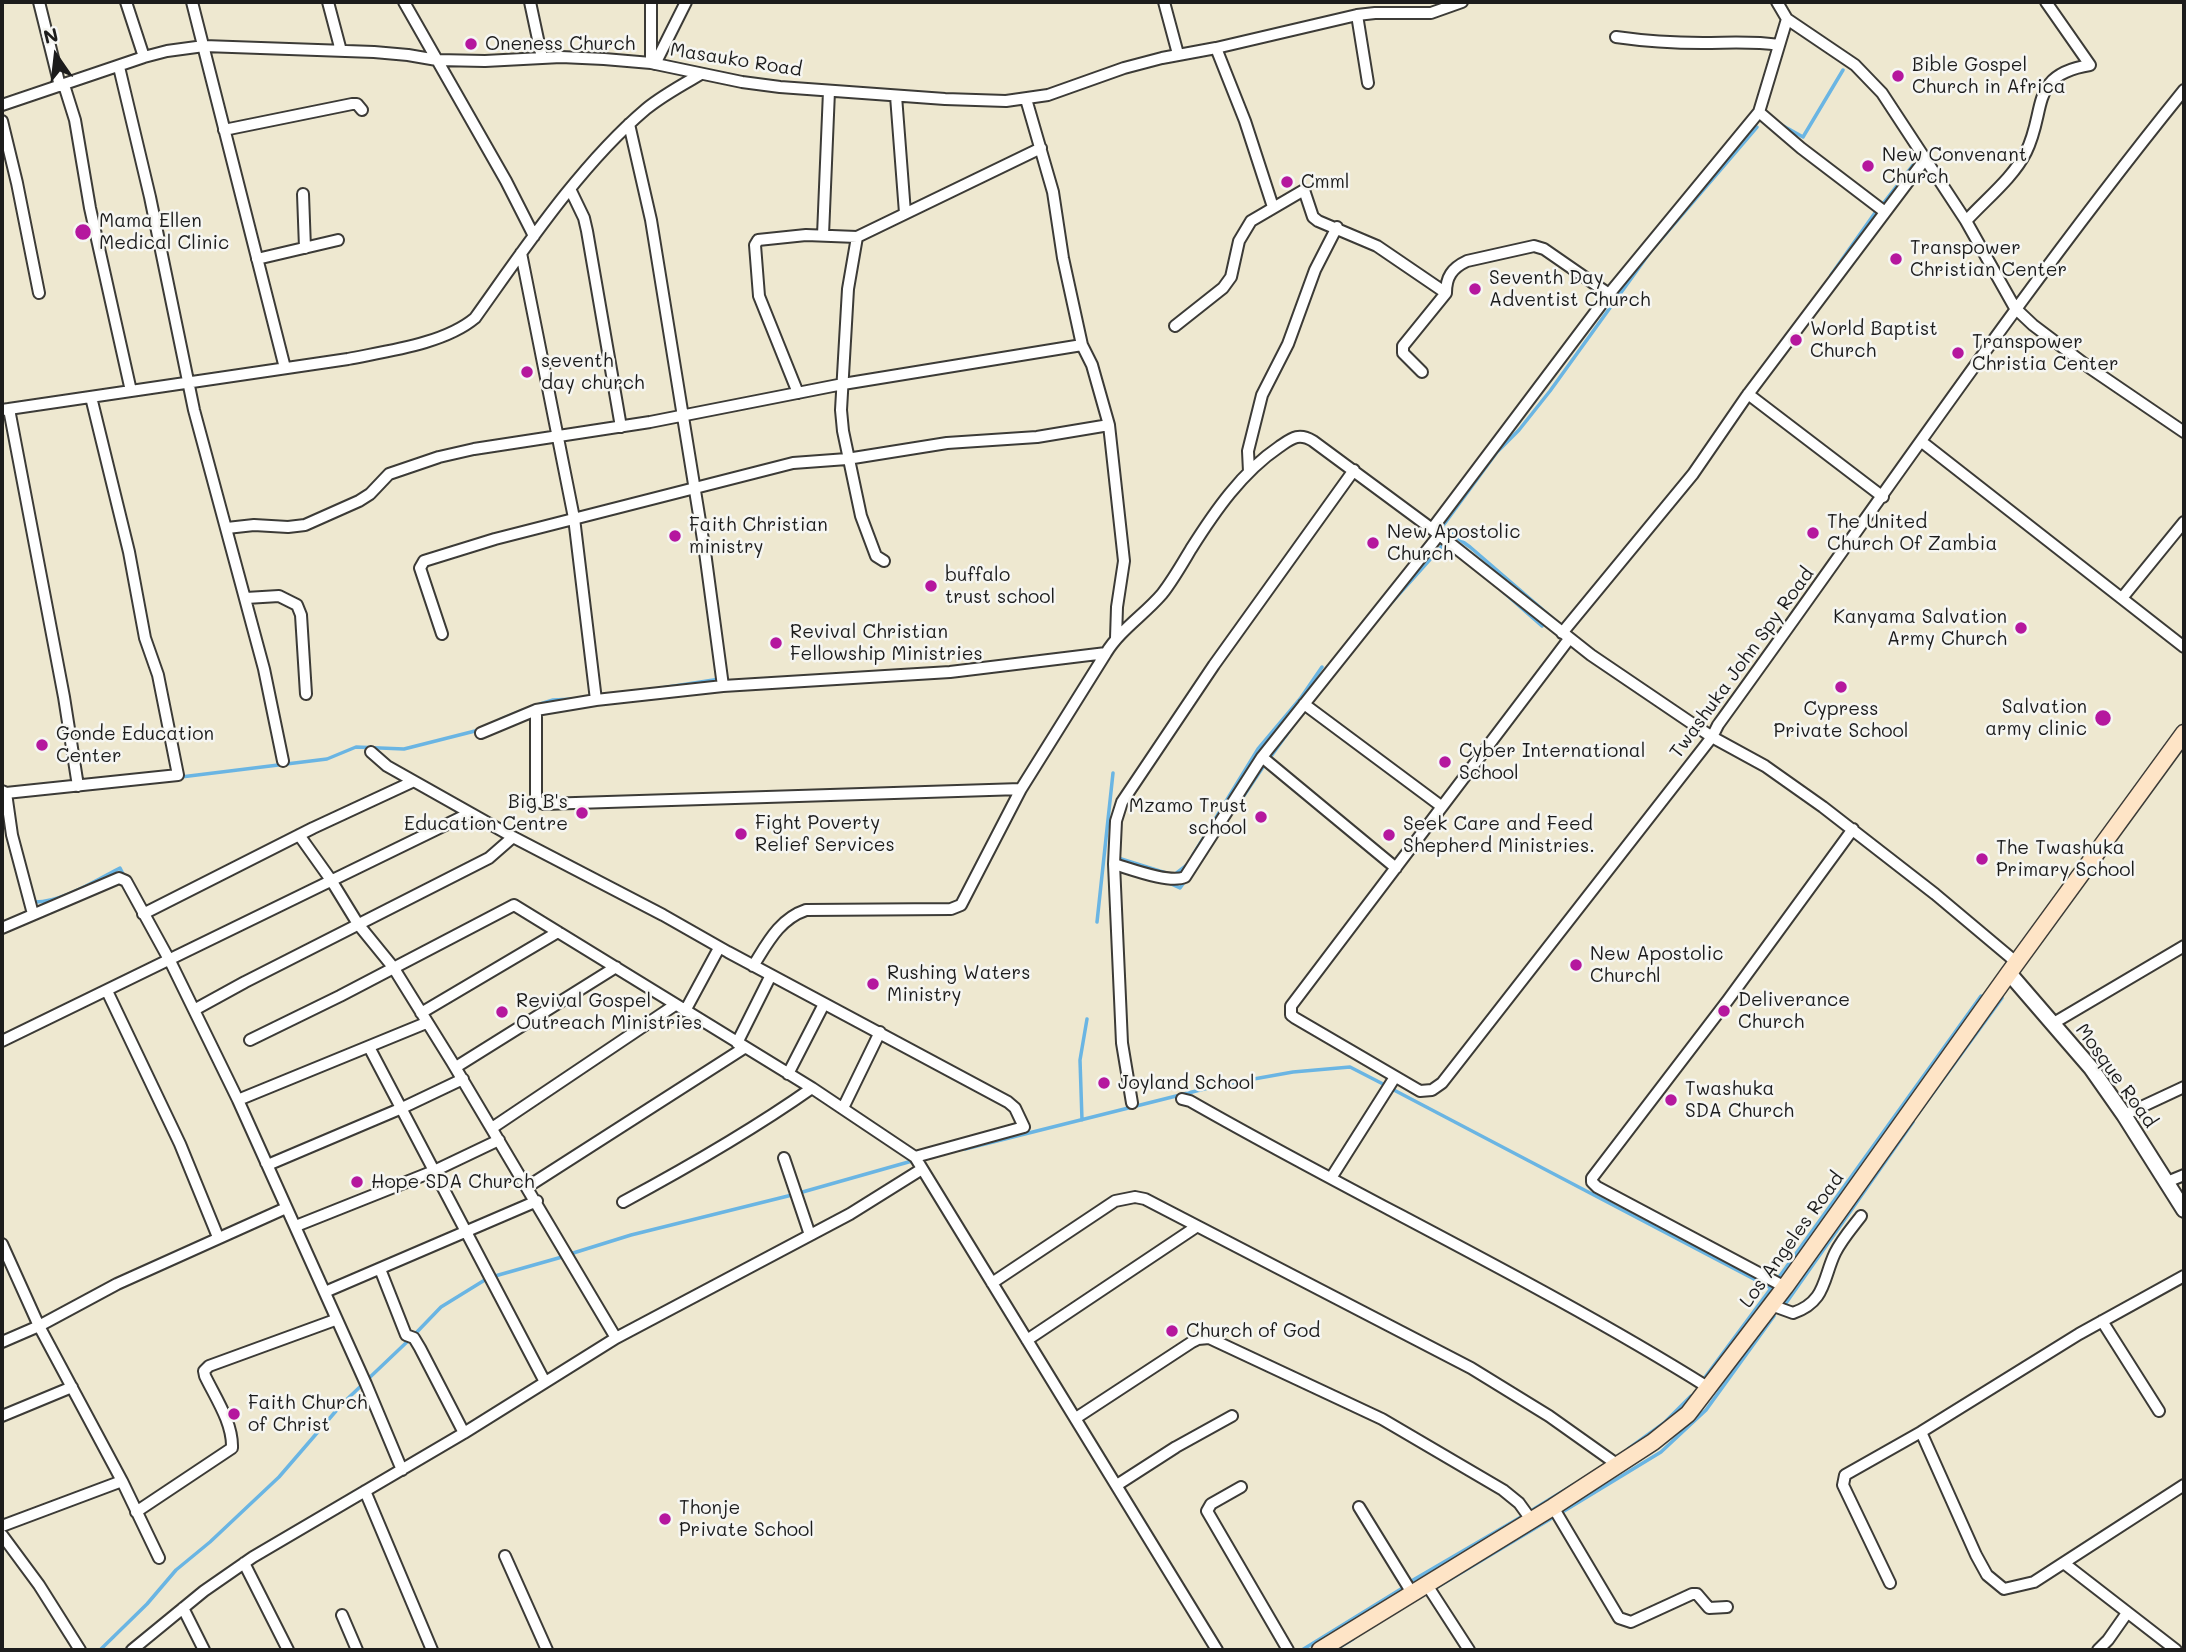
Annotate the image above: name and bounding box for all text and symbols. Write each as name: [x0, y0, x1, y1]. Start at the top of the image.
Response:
north arrow: [21, 21, 91, 91]
text: N: [41, 21, 61, 49]
place label: Oneness Church: [485, 33, 635, 55]
marker: Oneness Church: [463, 36, 479, 52]
street label: Masauko Road: [668, 38, 804, 82]
place label: Bible Gospel Church in Africa: [1912, 54, 2066, 98]
marker: Bible Gospel Church in Africa: [1890, 68, 1906, 84]
place label: New Convenant Church: [1882, 144, 2027, 188]
marker: New Convenant Church: [1860, 158, 1876, 174]
place label: Cmml: [1301, 171, 1350, 193]
marker: Cmml: [1279, 174, 1295, 190]
place label: Mama Ellen Medical Clinic: [99, 210, 229, 254]
marker: Mama Ellen Medical Clinic: [73, 222, 93, 242]
place label: Transpower Christian Center: [1910, 237, 2067, 281]
marker: Transpower Christian Center: [1888, 251, 1904, 267]
place label: Seventh Day Adventist Church: [1489, 267, 1650, 311]
marker: Seventh Day Adventist Church: [1467, 281, 1483, 297]
place label: World Baptist Church: [1810, 318, 1938, 362]
place label: Transpower Christia Center: [1972, 331, 2118, 375]
marker: World Baptist Church: [1788, 332, 1804, 348]
marker: Transpower Christia Center: [1950, 345, 1966, 361]
place label: seventh day church: [541, 350, 645, 394]
marker: seventh day church: [519, 364, 535, 380]
place label: The United Church Of Zambia: [1827, 511, 1997, 555]
place label: Faith Christian ministry: [689, 514, 828, 558]
place label: New Apostolic Church: [1387, 521, 1520, 565]
marker: The United Church Of Zambia: [1805, 525, 1821, 541]
marker: Faith Christian ministry: [667, 528, 683, 544]
marker: New Apostolic Church: [1365, 535, 1381, 551]
street label: Twashuka John Spy Road: [1665, 563, 1819, 763]
place label: buffalo trust school: [945, 564, 1055, 608]
marker: buffalo trust school: [923, 578, 939, 594]
place label: Kanyama Salvation Army Church: [1833, 606, 2007, 650]
marker: Kanyama Salvation Army Church: [2013, 620, 2029, 636]
place label: Revival Christian Fellowship Ministries: [790, 621, 983, 665]
marker: Revival Christian Fellowship Ministries: [768, 635, 784, 651]
marker: Cypress Private School: [1833, 679, 1849, 695]
place label: Salvation army clinic: [1985, 696, 2087, 740]
place label: Cypress Private School: [1774, 698, 1908, 742]
marker: Salvation army clinic: [2093, 708, 2113, 728]
place label: Gonde Education Center: [56, 723, 214, 767]
marker: Gonde Education Center: [34, 737, 50, 753]
place label: Cyber International School: [1459, 740, 1645, 784]
marker: Cyber International School: [1437, 754, 1453, 770]
place label: Big B's Education Centre: [404, 791, 568, 835]
place label: Mzamo Trust school: [1129, 795, 1247, 839]
marker: Big B's Education Centre: [574, 805, 590, 821]
marker: Mzamo Trust school: [1253, 809, 1269, 825]
place label: Fight Poverty Relief Services: [755, 812, 895, 856]
place label: Seek Care and Feed Shepherd Ministries.: [1403, 813, 1595, 857]
marker: Fight Poverty Relief Services: [733, 826, 749, 842]
marker: Seek Care and Feed Shepherd Ministries.: [1381, 827, 1397, 843]
place label: The Twashuka Primary School: [1996, 837, 2135, 881]
marker: The Twashuka Primary School: [1974, 851, 1990, 867]
place label: New Apostolic Churchl: [1590, 943, 1723, 987]
marker: New Apostolic Churchl: [1568, 957, 1584, 973]
place label: Rushing Waters Ministry: [887, 962, 1030, 1006]
marker: Rushing Waters Ministry: [865, 976, 881, 992]
place label: Deliverance Church: [1738, 989, 1850, 1033]
place label: Revival Gospel Outreach Ministries: [516, 990, 702, 1034]
marker: Deliverance Church: [1716, 1003, 1732, 1019]
marker: Revival Gospel Outreach Ministries: [494, 1004, 510, 1020]
street label: Mosque Road: [2071, 1019, 2161, 1133]
place label: Joyland School: [1118, 1072, 1255, 1094]
marker: Joyland School: [1096, 1075, 1112, 1091]
place label: Twashuka SDA Church: [1685, 1078, 1794, 1122]
marker: Twashuka SDA Church: [1663, 1092, 1679, 1108]
street label: Los Angeles Road: [1735, 1168, 1849, 1312]
place label: Hope SDA Church: [371, 1171, 534, 1193]
marker: Hope SDA Church: [349, 1174, 365, 1190]
place label: Church of God: [1186, 1320, 1320, 1342]
marker: Church of God: [1164, 1323, 1180, 1339]
place label: Faith Church of Christ: [248, 1392, 368, 1436]
marker: Faith Church of Christ: [226, 1406, 242, 1422]
place label: Thonje Private School: [679, 1497, 814, 1541]
marker: Thonje Private School: [657, 1511, 673, 1527]

